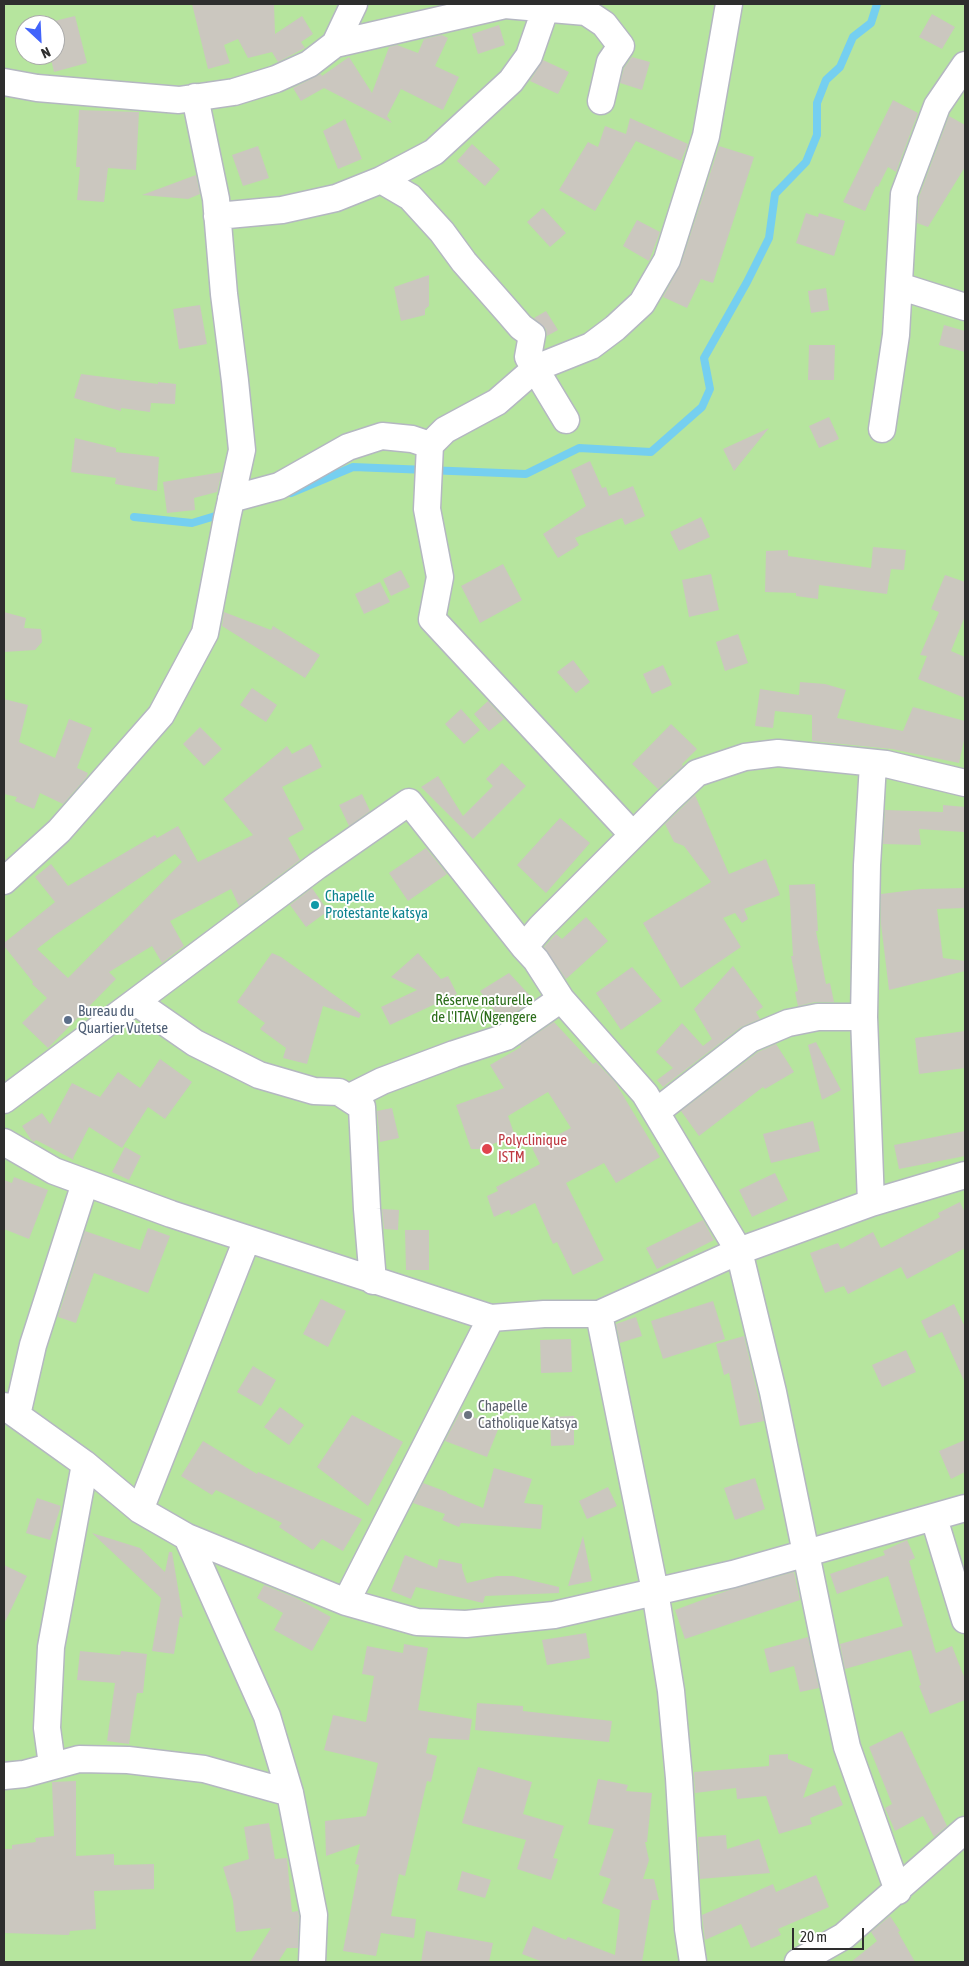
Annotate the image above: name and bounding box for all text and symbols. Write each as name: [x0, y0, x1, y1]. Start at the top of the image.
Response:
north arrow: [15, 15, 65, 65]
text: N: [39, 44, 53, 62]
place label: Chapelle Protestante katsya: [325, 887, 428, 922]
marker: Chapelle Protestante katsya: [309, 899, 321, 911]
park label: Réserve naturelle de l'ITAV (Ngengere: [431, 991, 537, 1026]
place label: Bureau du Quartier Vutetse: [78, 1002, 168, 1037]
marker: Bureau du Quartier Vutetse: [62, 1014, 74, 1026]
place label: Polyclinique ISTM: [498, 1131, 567, 1166]
marker: Polyclinique ISTM: [480, 1142, 494, 1156]
place label: Chapelle Catholique Katsya: [478, 1397, 578, 1432]
marker: Chapelle Catholique Katsya: [462, 1409, 474, 1421]
scale bar: [794, 1918, 866, 1950]
text: 20 m: [800, 1928, 827, 1945]

